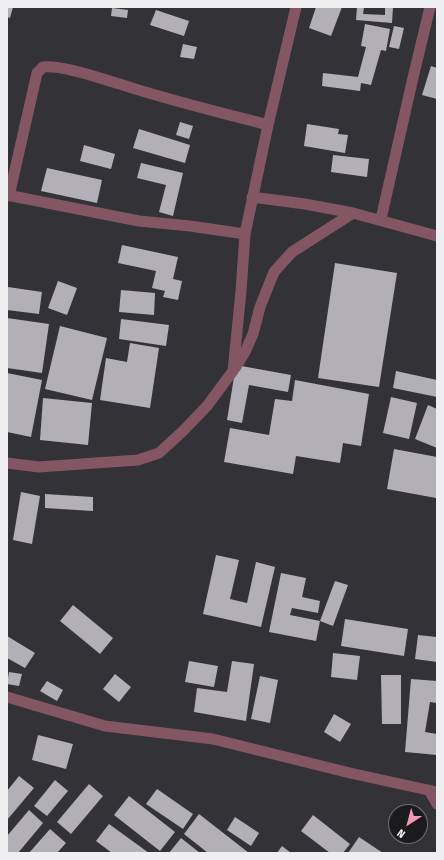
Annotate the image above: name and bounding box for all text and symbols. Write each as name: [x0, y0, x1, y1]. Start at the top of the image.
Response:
north arrow: [388, 804, 428, 844]
text: N: [395, 826, 408, 841]

